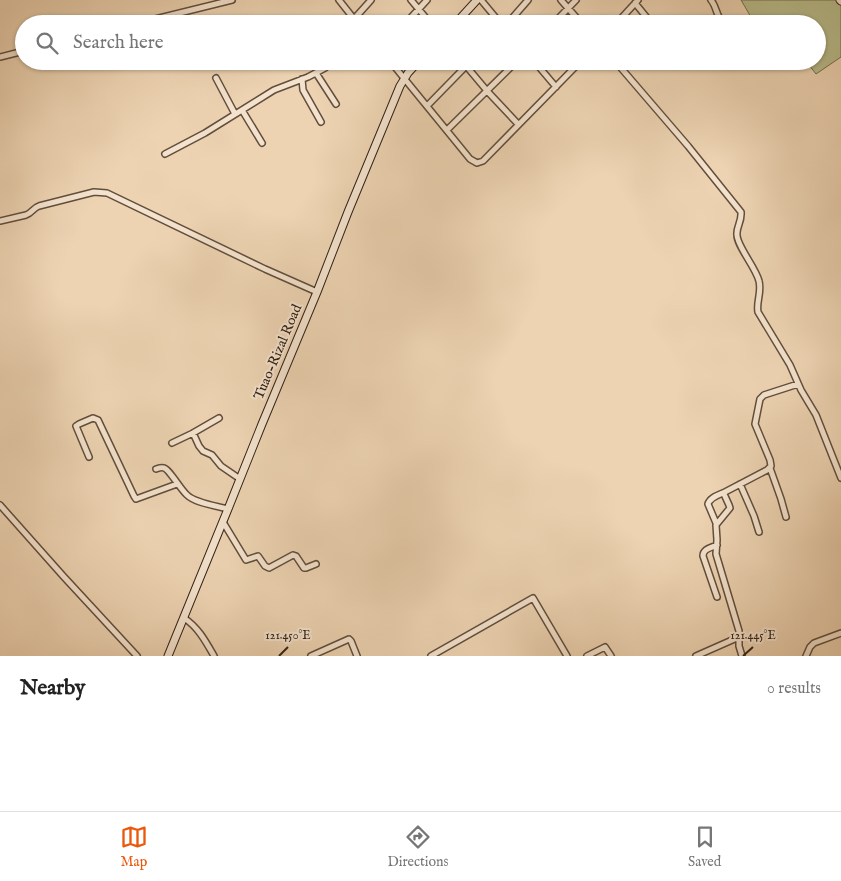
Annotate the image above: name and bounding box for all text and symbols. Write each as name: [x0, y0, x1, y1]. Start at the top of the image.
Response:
search box: [15, 15, 826, 70]
icon: search: [33, 29, 61, 57]
text: Search here: [73, 31, 164, 55]
street label: Tuao-Rizal Road: [250, 301, 306, 402]
text: 121.450°E: [265, 628, 311, 643]
text: 121.445°E: [730, 628, 776, 643]
text: Nearby: [20, 675, 85, 702]
text: 0 results: [767, 679, 821, 699]
tab: Map: [120, 823, 148, 871]
tab: Directions: [387, 823, 448, 871]
tab: Saved: [688, 823, 721, 871]

